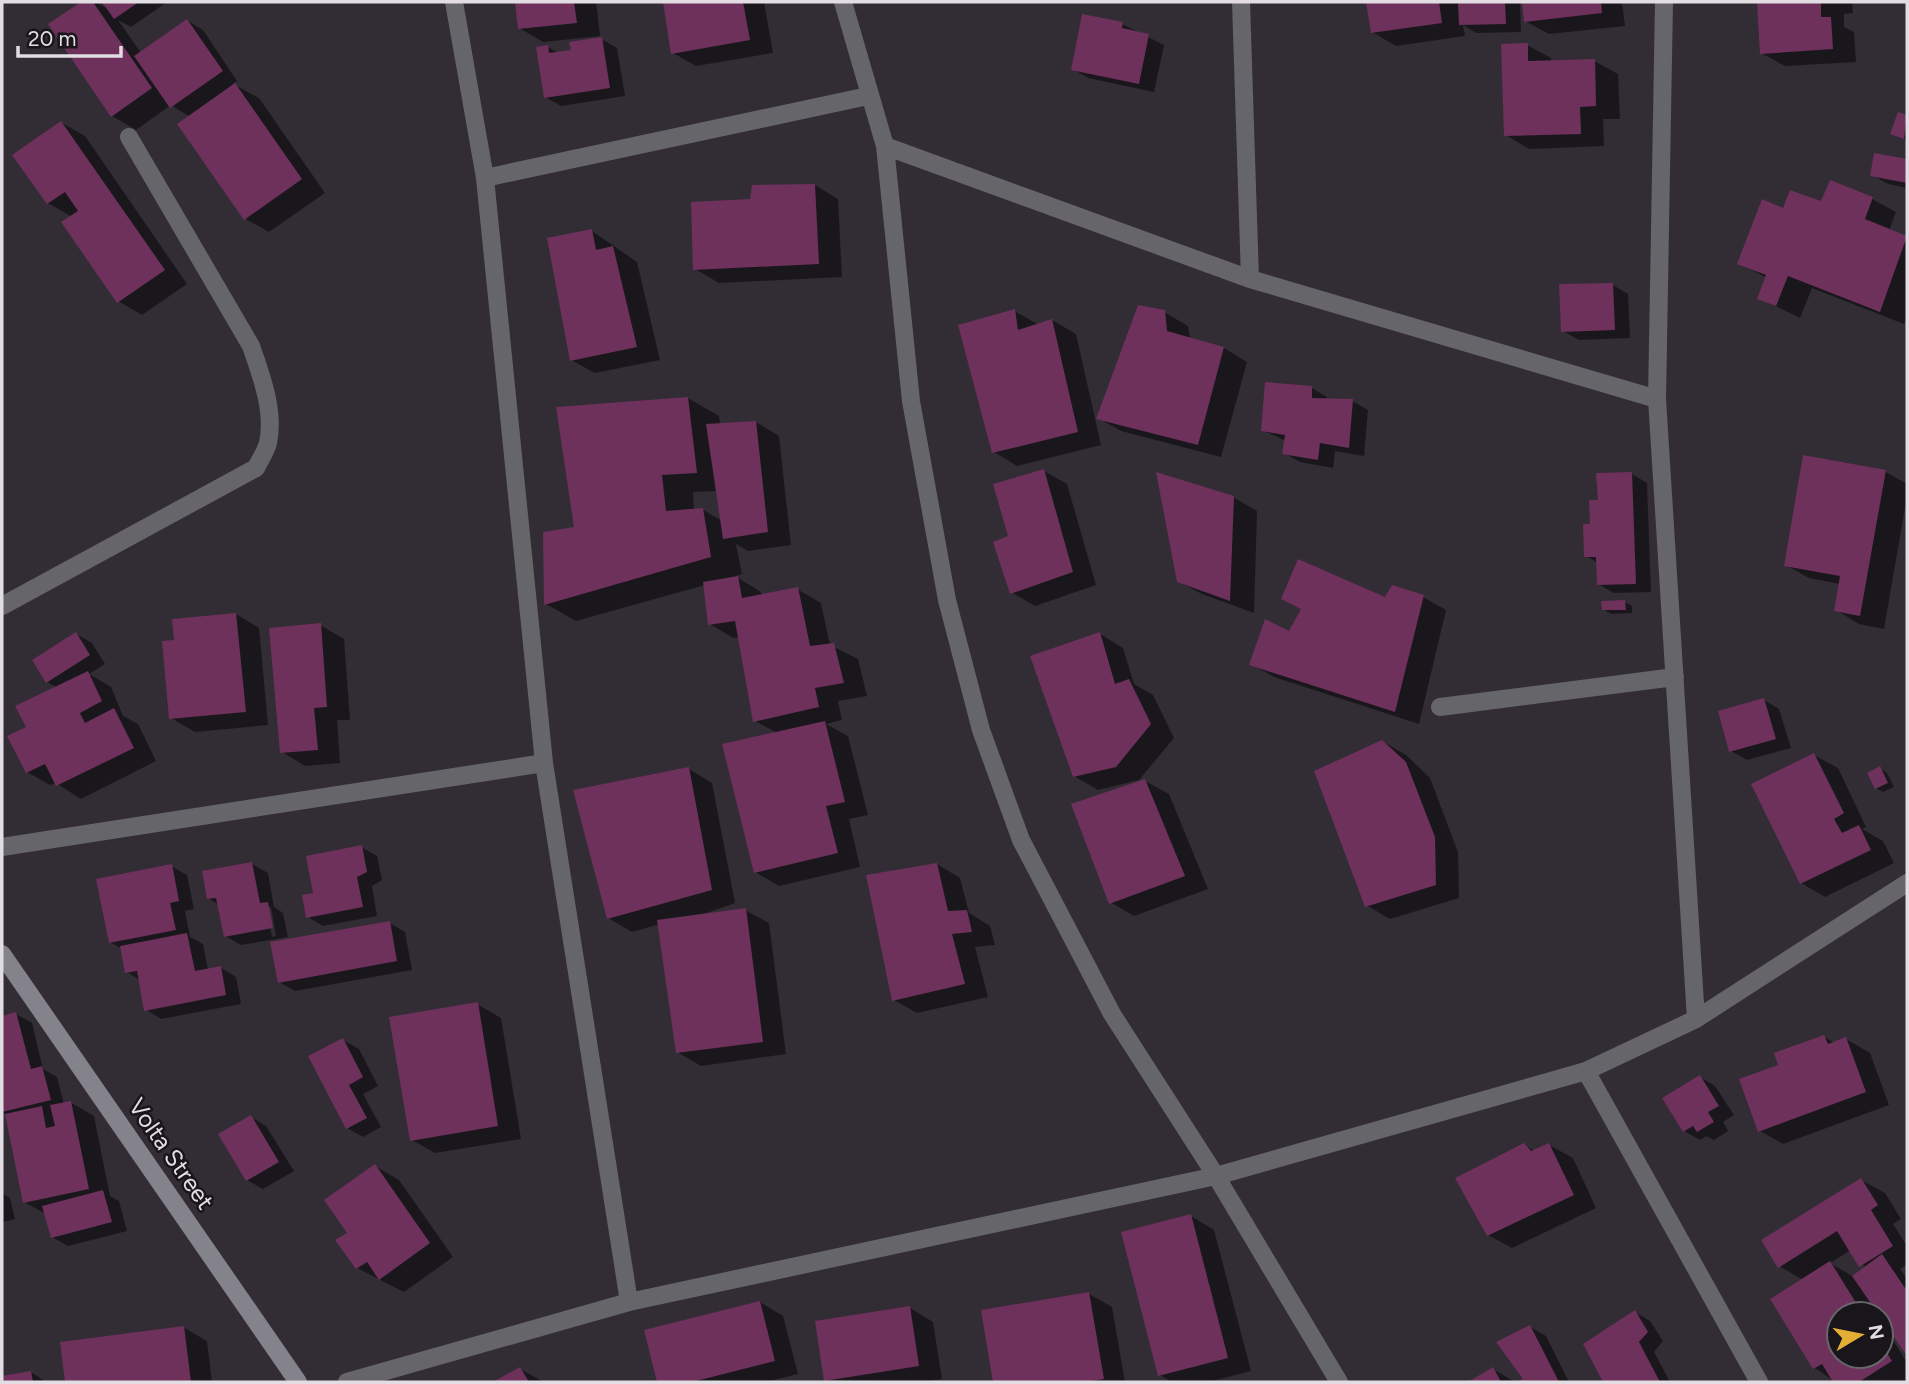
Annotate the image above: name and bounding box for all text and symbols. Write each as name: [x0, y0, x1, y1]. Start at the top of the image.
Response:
scale bar: [18, 14, 121, 58]
text: 20 m: [28, 26, 76, 51]
street label: Volta Street: [122, 1092, 220, 1215]
north arrow: [1825, 1300, 1895, 1370]
text: N: [1864, 1323, 1889, 1341]

